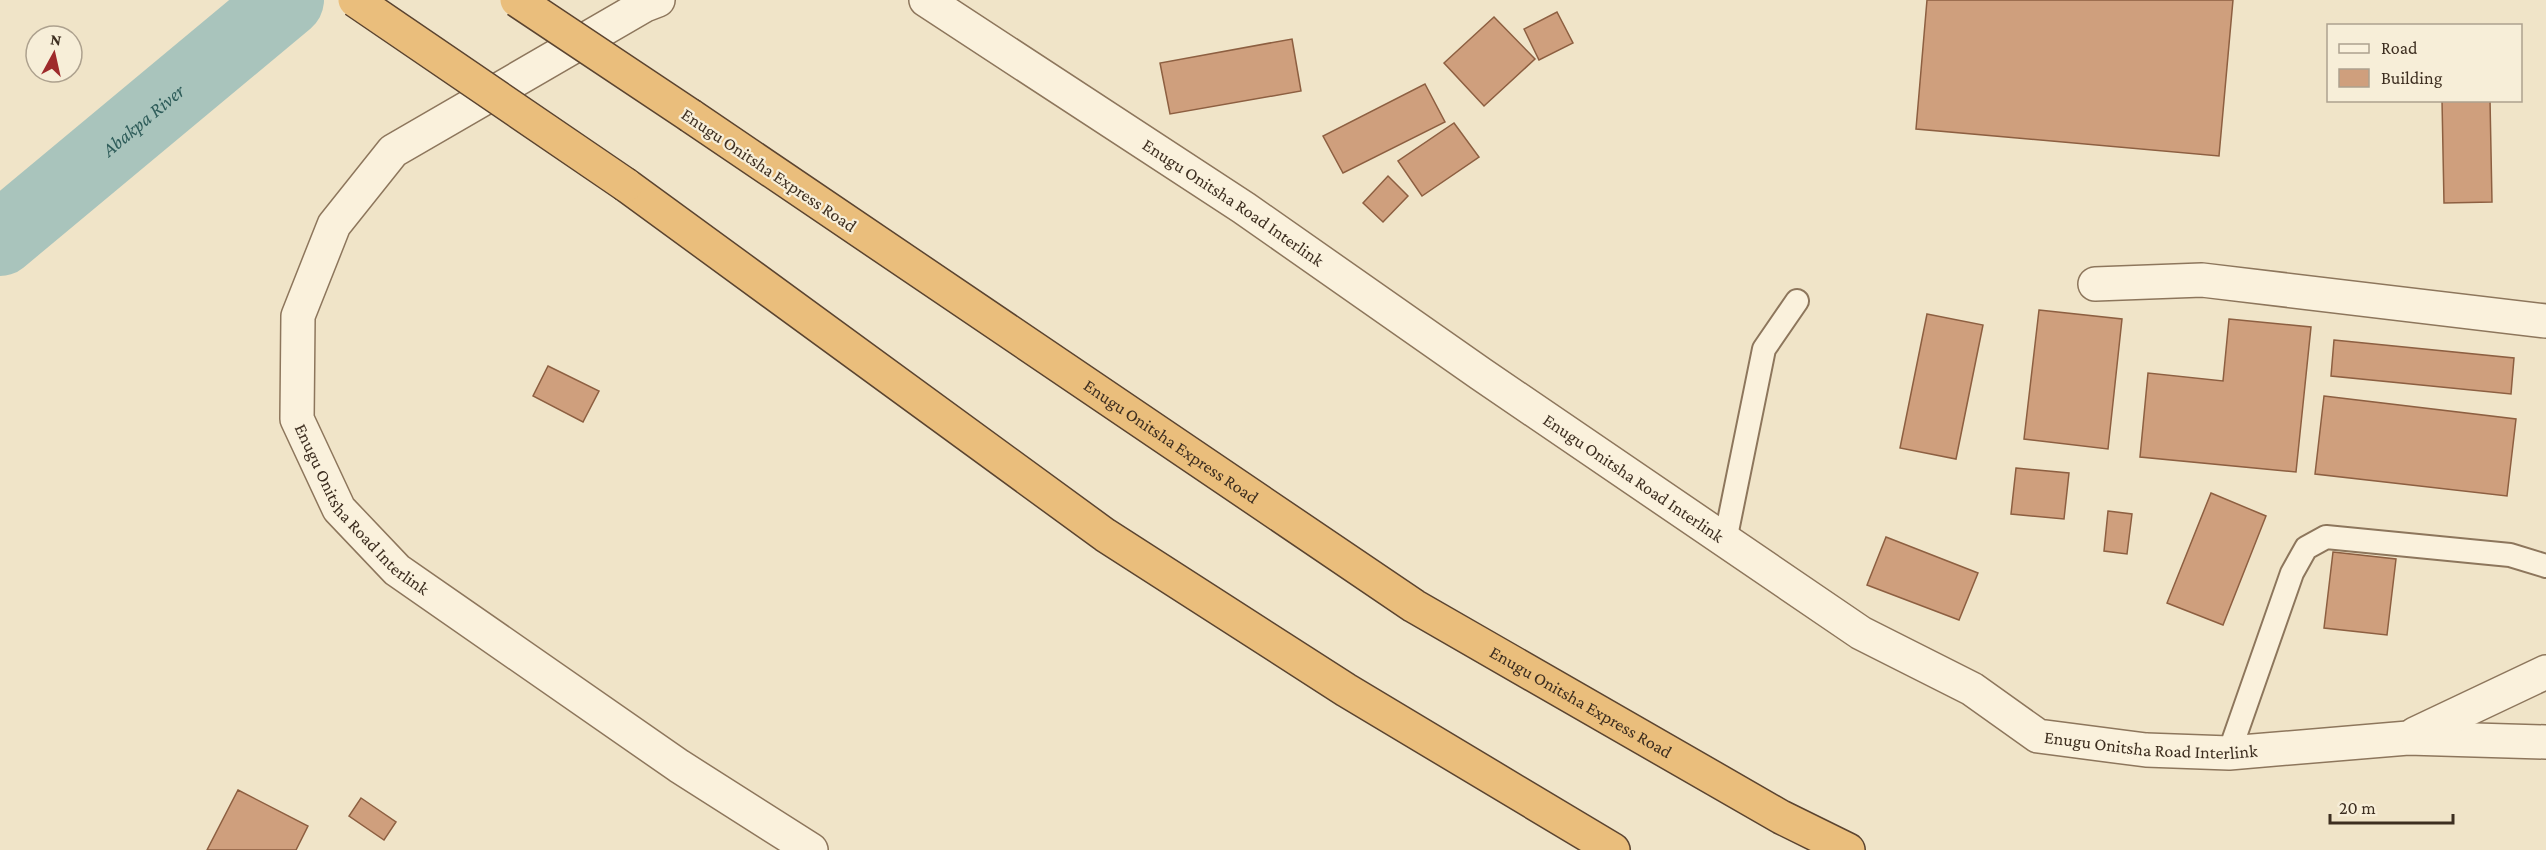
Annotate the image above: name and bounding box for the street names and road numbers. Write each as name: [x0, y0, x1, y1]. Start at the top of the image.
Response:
street label: Enugu Onitsha Express Road: [678, 104, 861, 236]
street label: Enugu Onitsha Road Interlink: [1139, 134, 1328, 271]
street label: Enugu Onitsha Express Road: [1080, 375, 1263, 508]
street label: Enugu Onitsha Road Interlink: [1539, 409, 1728, 547]
street label: Enugu Onitsha Road Interlink: [291, 420, 433, 600]
street label: Enugu Onitsha Express Road: [1486, 642, 1676, 762]
street label: Enugu Onitsha Road Interlink: [2043, 727, 2259, 763]

